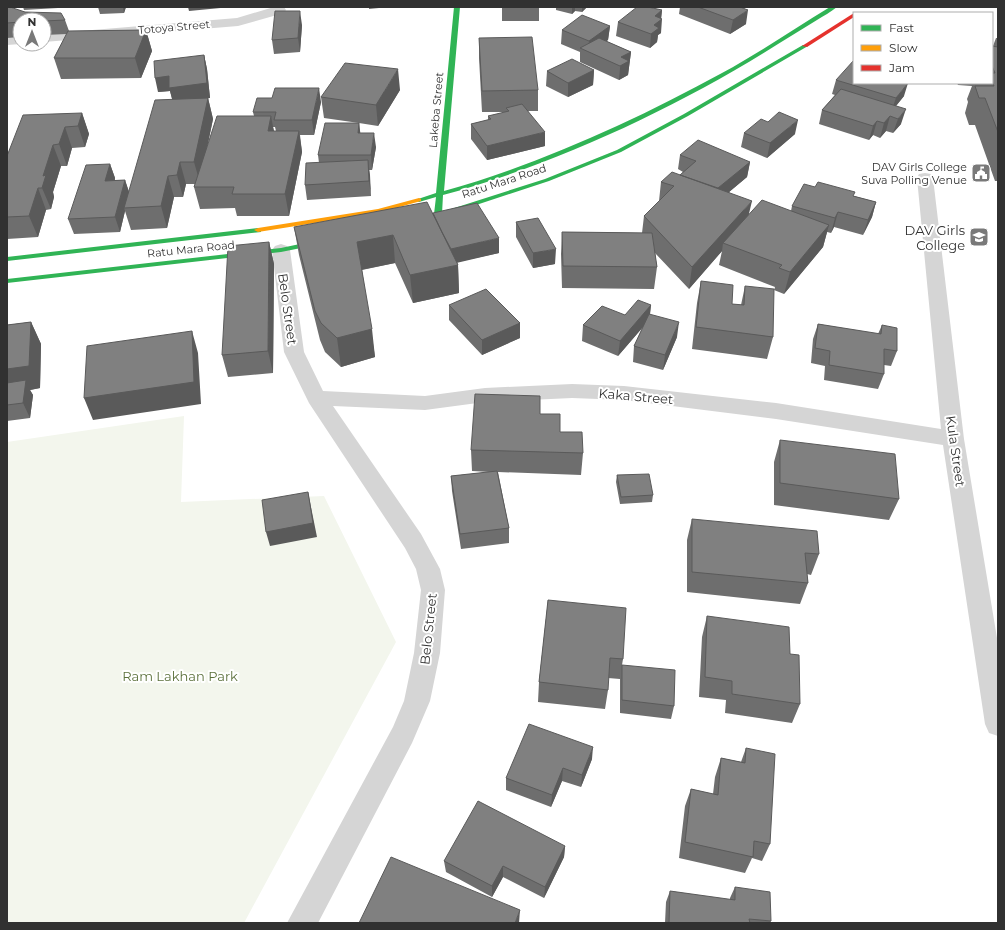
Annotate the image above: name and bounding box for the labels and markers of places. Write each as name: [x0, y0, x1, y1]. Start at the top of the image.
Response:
place label: DAV Girls College Suva Polling Venue: [861, 160, 967, 187]
public building icon: DAV Girls College Suva Polling Venue: [970, 162, 992, 184]
place label: DAV Girls College: [905, 222, 965, 253]
school or university icon: DAV Girls College: [968, 226, 990, 248]

